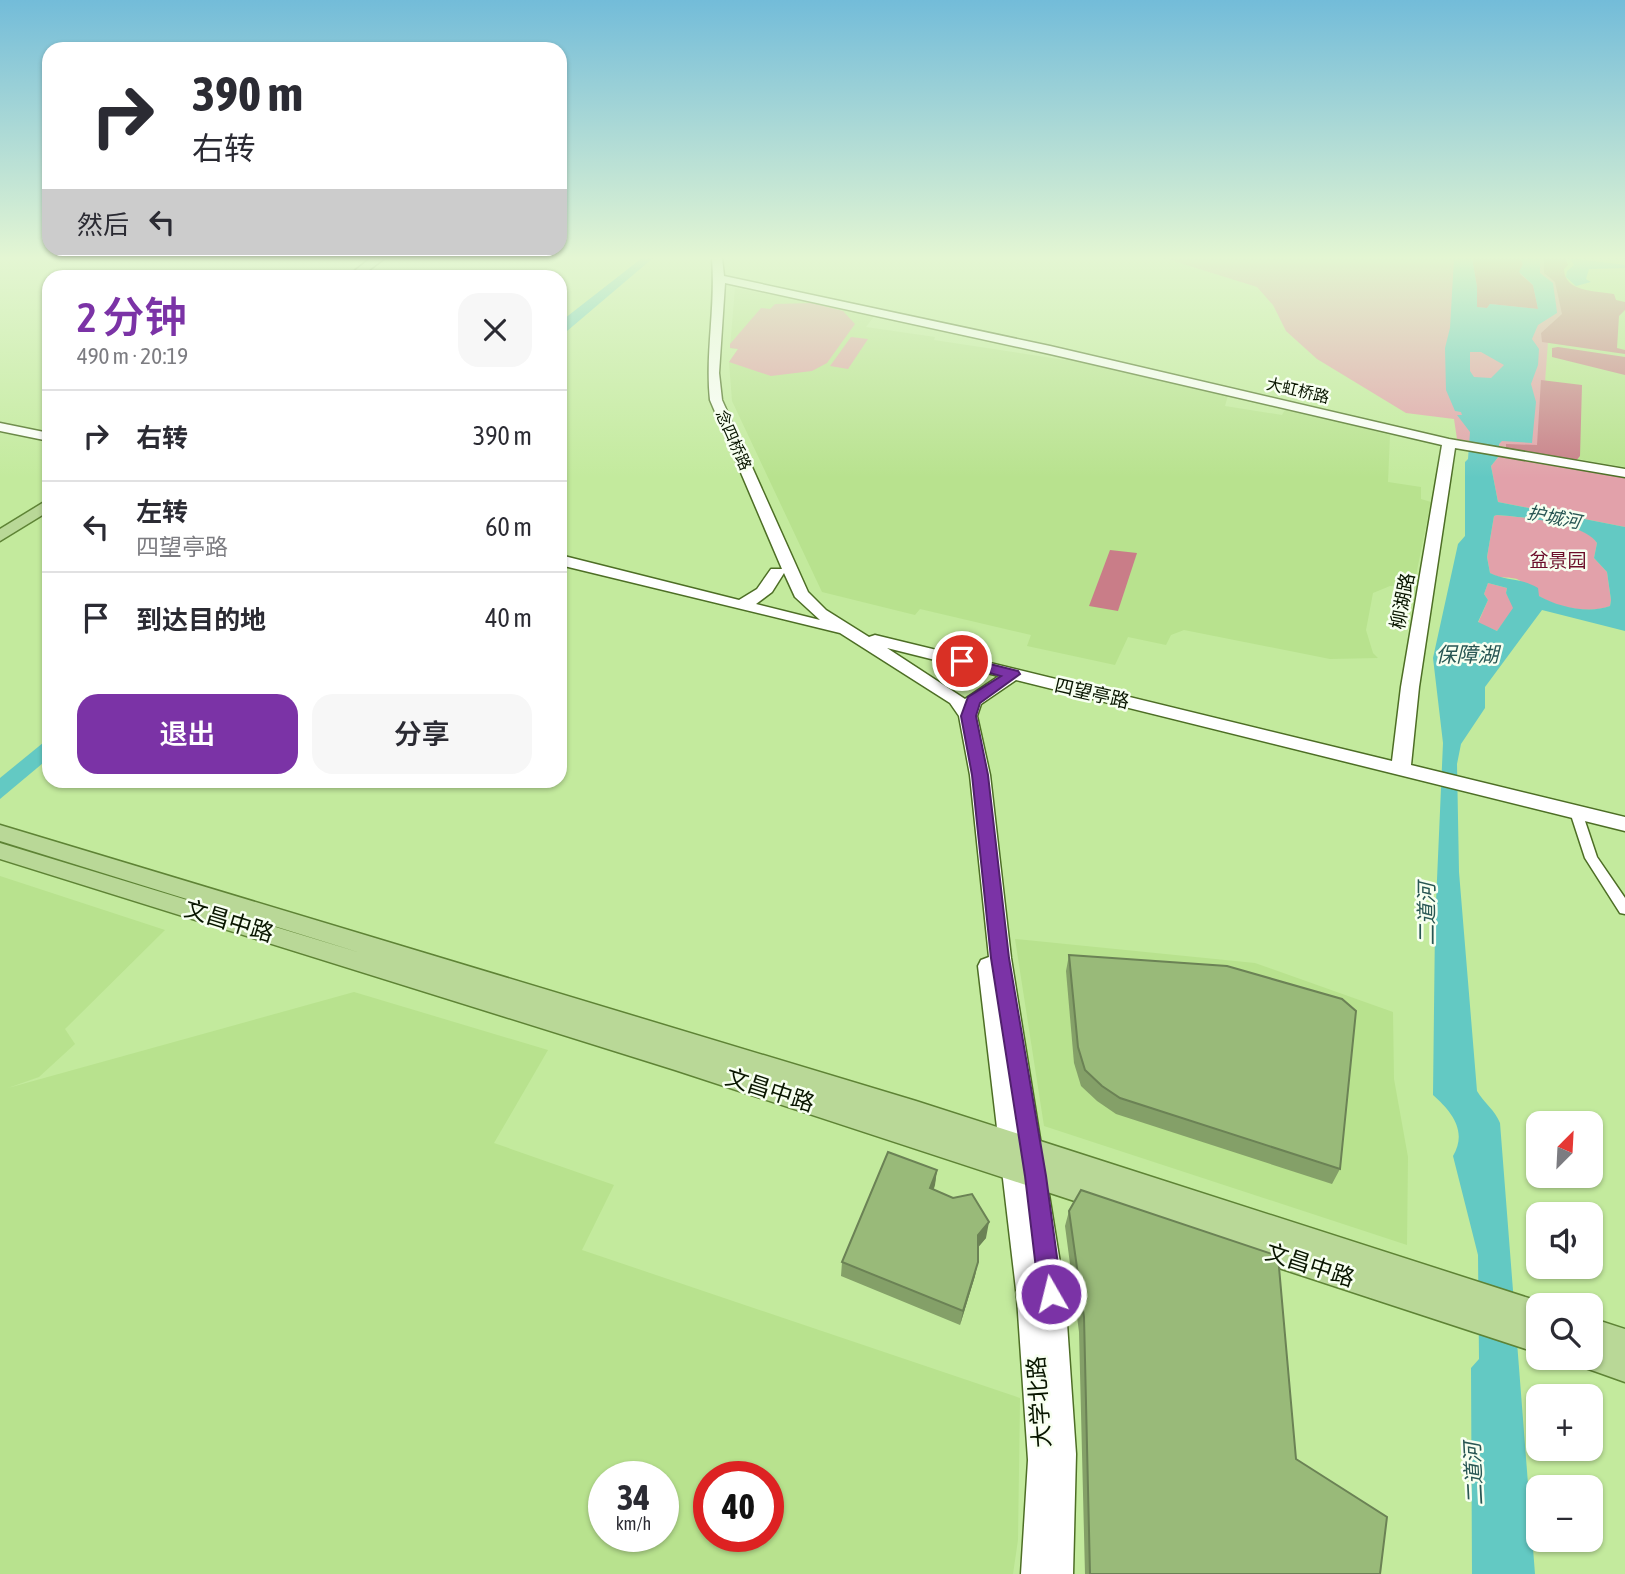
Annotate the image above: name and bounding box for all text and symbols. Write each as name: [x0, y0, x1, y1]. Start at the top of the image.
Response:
text: 390 m: [192, 65, 303, 121]
icon: right: [77, 70, 168, 161]
text: 右转: [192, 130, 256, 167]
icon: left: [143, 203, 181, 241]
text: 然后: [77, 210, 129, 240]
text: 2 分钟: [77, 293, 187, 341]
button: close: [458, 293, 532, 367]
text: 490 m · 20:19: [77, 343, 188, 369]
street label: 大虹桥路: [1265, 374, 1331, 406]
street label: 念四桥路: [713, 407, 755, 473]
icon: right: [77, 417, 115, 455]
text: 390 m: [473, 421, 532, 451]
text: 右转: [136, 423, 188, 453]
text: 左转: [136, 497, 188, 527]
water label: 护城河: [1525, 502, 1585, 533]
icon: left: [77, 508, 115, 546]
text: 60 m: [485, 512, 532, 542]
text: 四望亭路: [136, 534, 228, 560]
park label: 盆景园: [1529, 549, 1587, 571]
street label: 柳湖路: [1386, 571, 1418, 631]
icon: arrive: [77, 599, 115, 637]
text: 40 m: [485, 603, 532, 633]
text: 到达目的地: [136, 605, 266, 635]
pin: [932, 631, 992, 691]
icon: arrive: [943, 642, 981, 680]
water label: 保障湖: [1436, 642, 1501, 666]
street label: 四望亭路: [1052, 674, 1132, 712]
button: 退出: [77, 694, 298, 774]
button: 分享: [312, 694, 532, 774]
water label: 二道河: [1414, 879, 1438, 946]
street label: 文昌中路: [181, 895, 277, 947]
street label: 文昌中路: [722, 1063, 818, 1117]
north arrow: [1526, 1111, 1603, 1188]
map controls: [1526, 1111, 1603, 1552]
button: sound: [1526, 1202, 1603, 1279]
street label: 文昌中路: [1262, 1238, 1358, 1292]
position arrow: [1014, 1257, 1088, 1331]
button: search: [1526, 1293, 1603, 1370]
street label: 大学北路: [1023, 1355, 1055, 1449]
button: +: [1526, 1384, 1603, 1461]
water label: 二道河: [1459, 1438, 1487, 1506]
speed limit sign: 40: [693, 1461, 784, 1552]
button: −: [1526, 1475, 1603, 1552]
text: 34: [617, 1477, 650, 1517]
text: km/h: [616, 1513, 651, 1534]

